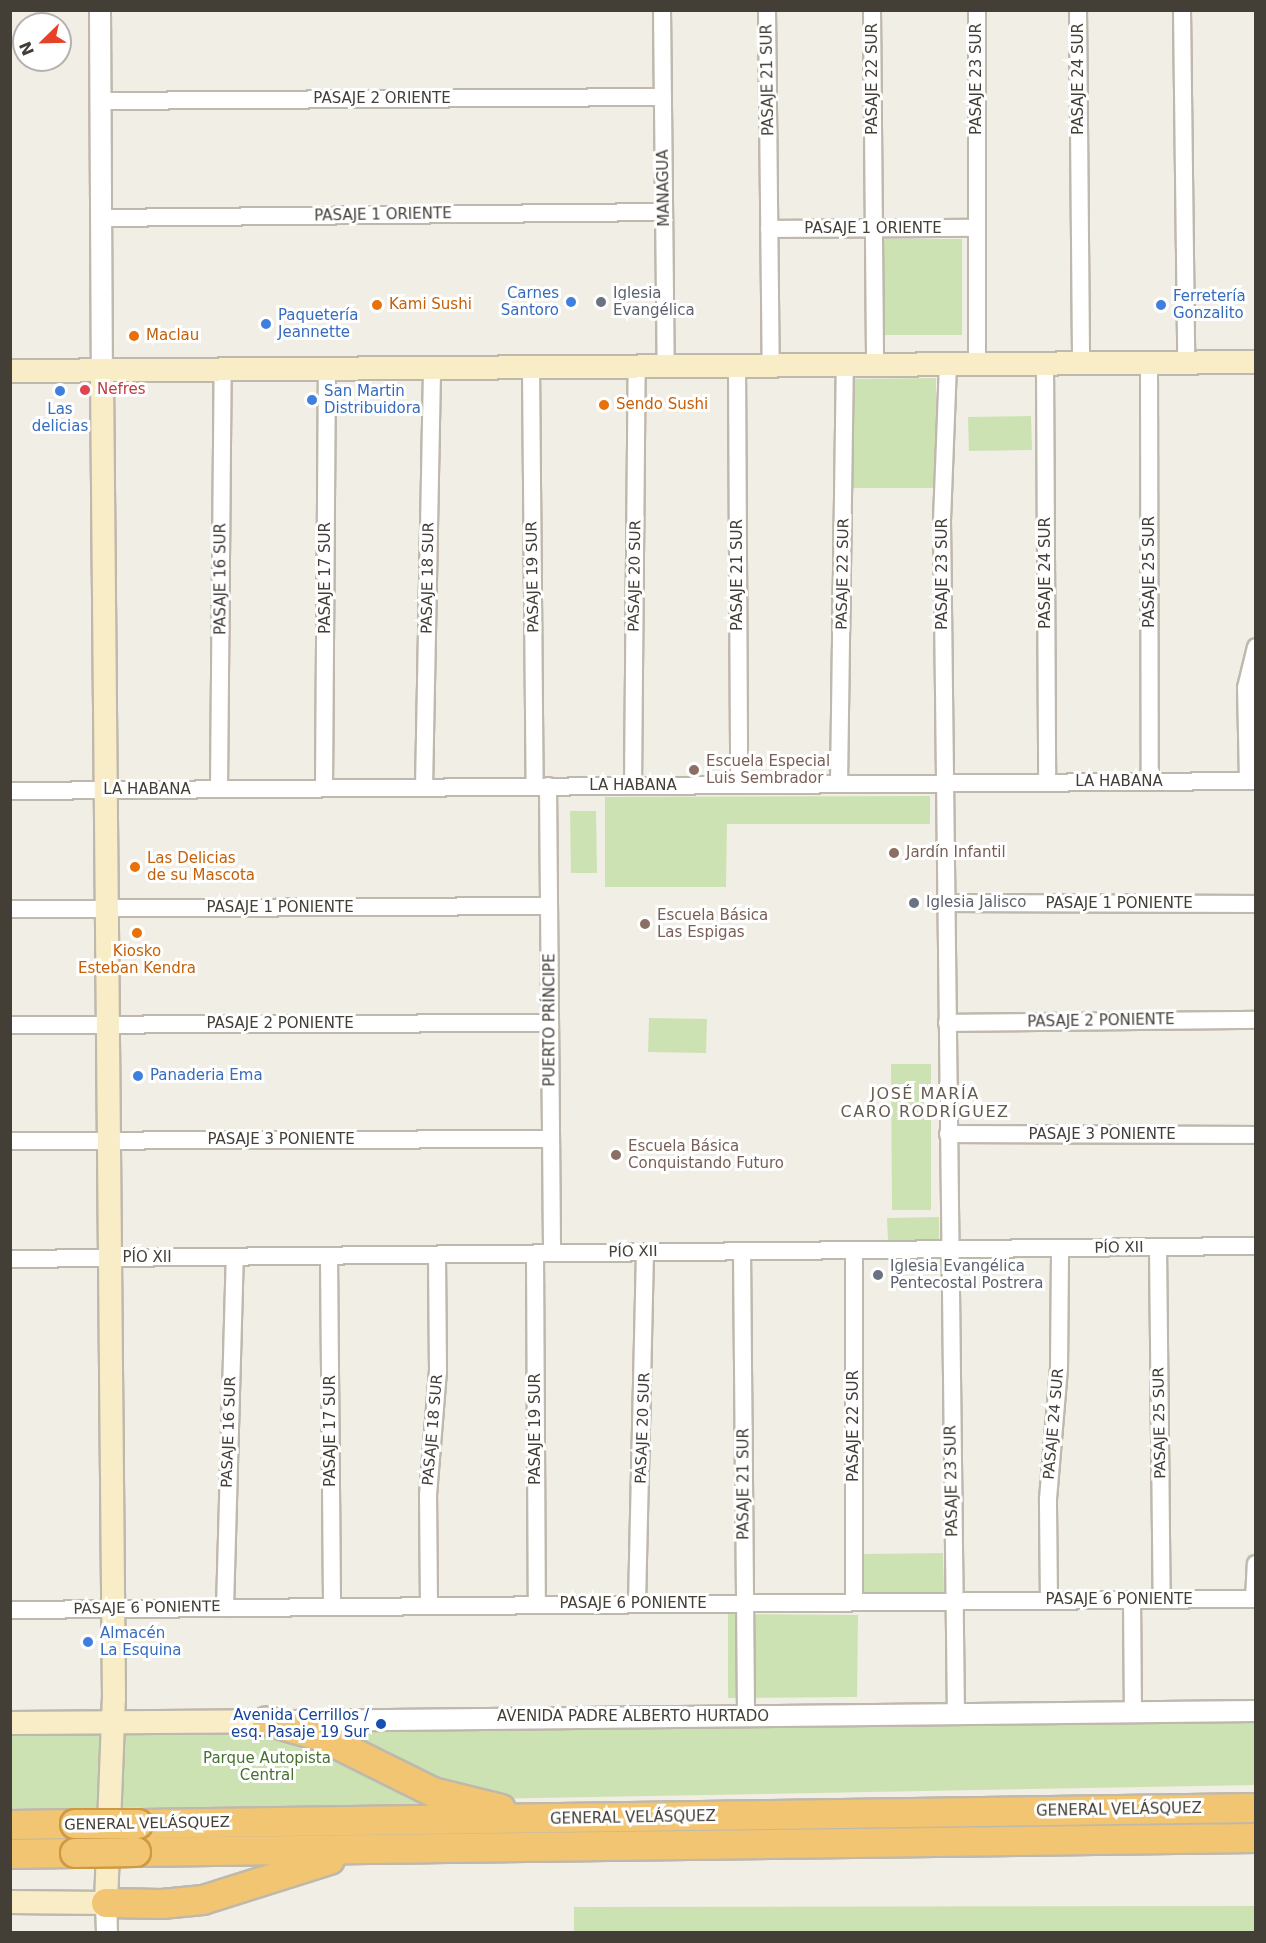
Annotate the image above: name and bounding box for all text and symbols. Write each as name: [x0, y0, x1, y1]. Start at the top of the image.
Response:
north arrow: [12, 12, 72, 72]
street label: PASAJE 22 SUR: [864, 23, 882, 135]
street label: PASAJE 23 SUR: [968, 23, 986, 135]
street label: PASAJE 24 SUR: [1070, 23, 1088, 135]
street label: PASAJE 21 SUR: [758, 24, 778, 136]
text: N: [15, 39, 38, 58]
street label: PASAJE 2 ORIENTE: [313, 90, 451, 108]
street label: MANAGUA: [654, 149, 674, 227]
street label: PASAJE 1 ORIENTE: [314, 205, 452, 225]
street label: PASAJE 1 ORIENTE: [804, 220, 942, 238]
place label: Carnes Santoro: [501, 284, 559, 319]
place label: Iglesia Evangélica: [613, 284, 695, 319]
place label: Ferretería Gonzalito: [1173, 287, 1246, 322]
marker: Carnes Santoro: [564, 295, 578, 309]
marker: Iglesia Evangélica: [594, 295, 608, 309]
place label: Kami Sushi: [389, 296, 472, 314]
marker: Kami Sushi: [370, 298, 384, 312]
marker: Ferretería Gonzalito: [1154, 298, 1168, 312]
place label: Paquetería Jeannette: [278, 306, 358, 341]
marker: Paquetería Jeannette: [259, 317, 273, 331]
place label: Maclau: [146, 327, 199, 345]
marker: Maclau: [127, 329, 141, 343]
place label: Nefres: [97, 381, 146, 399]
place label: San Martin Distribuidora: [324, 382, 421, 417]
marker: Nefres: [78, 383, 92, 397]
marker: Las delicias: [53, 384, 67, 398]
marker: San Martin Distribuidora: [305, 393, 319, 407]
place label: Sendo Sushi: [616, 396, 708, 414]
marker: Sendo Sushi: [597, 398, 611, 412]
place label: Las delicias: [32, 400, 88, 435]
street label: PASAJE 25 SUR: [1141, 516, 1159, 628]
street label: PASAJE 24 SUR: [1037, 517, 1055, 629]
street label: PASAJE 22 SUR: [833, 518, 853, 630]
street label: PASAJE 23 SUR: [934, 518, 952, 630]
street label: PASAJE 21 SUR: [729, 519, 747, 631]
street label: PASAJE 20 SUR: [625, 520, 645, 632]
street label: PASAJE 19 SUR: [523, 521, 543, 633]
street label: PASAJE 17 SUR: [317, 522, 335, 634]
street label: PASAJE 18 SUR: [418, 522, 438, 634]
street label: PASAJE 16 SUR: [212, 523, 230, 635]
place label: Escuela Especial Luis Sembrador: [706, 752, 830, 787]
marker: Escuela Especial Luis Sembrador: [687, 763, 701, 777]
street label: LA HABANA: [1075, 773, 1163, 791]
street label: LA HABANA: [589, 777, 677, 795]
street label: LA HABANA: [103, 781, 191, 799]
place label: Jardín Infantil: [906, 844, 1006, 862]
marker: Jardín Infantil: [887, 846, 901, 860]
place label: Las Delicias de su Mascota: [147, 849, 255, 884]
marker: Las Delicias de su Mascota: [128, 860, 142, 874]
place label: Iglesia Jalisco: [926, 894, 1026, 912]
street label: PASAJE 1 PONIENTE: [1045, 895, 1193, 913]
marker: Iglesia Jalisco: [907, 896, 921, 910]
street label: PASAJE 1 PONIENTE: [206, 899, 354, 917]
place label: Escuela Básica Las Espigas: [657, 906, 768, 941]
marker: Escuela Básica Las Espigas: [638, 917, 652, 931]
marker: Kiosko Esteban Kendra: [130, 926, 144, 940]
place label: Kiosko Esteban Kendra: [78, 942, 196, 977]
street label: PUERTO PRÍNCIPE: [541, 953, 559, 1087]
street label: PASAJE 2 PONIENTE: [1027, 1011, 1175, 1031]
street label: PASAJE 2 PONIENTE: [206, 1015, 354, 1033]
place label: Panaderia Ema: [150, 1067, 263, 1085]
marker: Panaderia Ema: [131, 1069, 145, 1083]
district label: JOSÉ MARÍA CARO RODRÍGUEZ: [841, 1084, 1009, 1122]
street label: PASAJE 3 PONIENTE: [1028, 1126, 1176, 1144]
street label: PASAJE 3 PONIENTE: [207, 1131, 355, 1149]
place label: Escuela Básica Conquistando Futuro: [628, 1137, 784, 1172]
marker: Escuela Básica Conquistando Futuro: [609, 1148, 623, 1162]
street label: PÍO XII: [1094, 1239, 1144, 1257]
street label: PÍO XII: [608, 1243, 658, 1261]
street label: PÍO XII: [122, 1249, 172, 1267]
place label: Iglesia Evangélica Pentecostal Postrera: [890, 1257, 1043, 1292]
marker: Iglesia Evangélica Pentecostal Postrera: [871, 1268, 885, 1282]
street label: PASAJE 25 SUR: [1150, 1367, 1170, 1479]
street label: PASAJE 24 SUR: [1040, 1368, 1068, 1480]
street label: PASAJE 22 SUR: [845, 1370, 863, 1482]
street label: PASAJE 20 SUR: [632, 1372, 654, 1484]
street label: PASAJE 19 SUR: [527, 1373, 545, 1485]
street label: PASAJE 18 SUR: [419, 1374, 447, 1486]
street label: PASAJE 17 SUR: [322, 1375, 340, 1487]
street label: PASAJE 16 SUR: [218, 1376, 240, 1488]
street label: PASAJE 23 SUR: [942, 1425, 962, 1537]
street label: PASAJE 21 SUR: [735, 1428, 753, 1540]
street label: PASAJE 6 PONIENTE: [1045, 1591, 1193, 1609]
street label: PASAJE 6 PONIENTE: [559, 1595, 707, 1613]
street label: PASAJE 6 PONIENTE: [73, 1598, 221, 1618]
place label: Almacén La Esquina: [100, 1624, 182, 1659]
marker: Almacén La Esquina: [81, 1635, 95, 1649]
place label: Avenida Cerrillos / esq. Pasaje 19 Sur: [231, 1706, 369, 1741]
street label: AVENIDA PADRE ALBERTO HURTADO: [497, 1708, 769, 1726]
marker: Avenida Cerrillos / esq. Pasaje 19 Sur: [374, 1717, 388, 1731]
park label: Parque Autopista Central: [203, 1749, 331, 1784]
street label: GENERAL VELÁSQUEZ: [1036, 1800, 1202, 1820]
street label: GENERAL VELÁSQUEZ: [550, 1808, 716, 1828]
street label: GENERAL VELÁSQUEZ: [64, 1814, 230, 1834]

